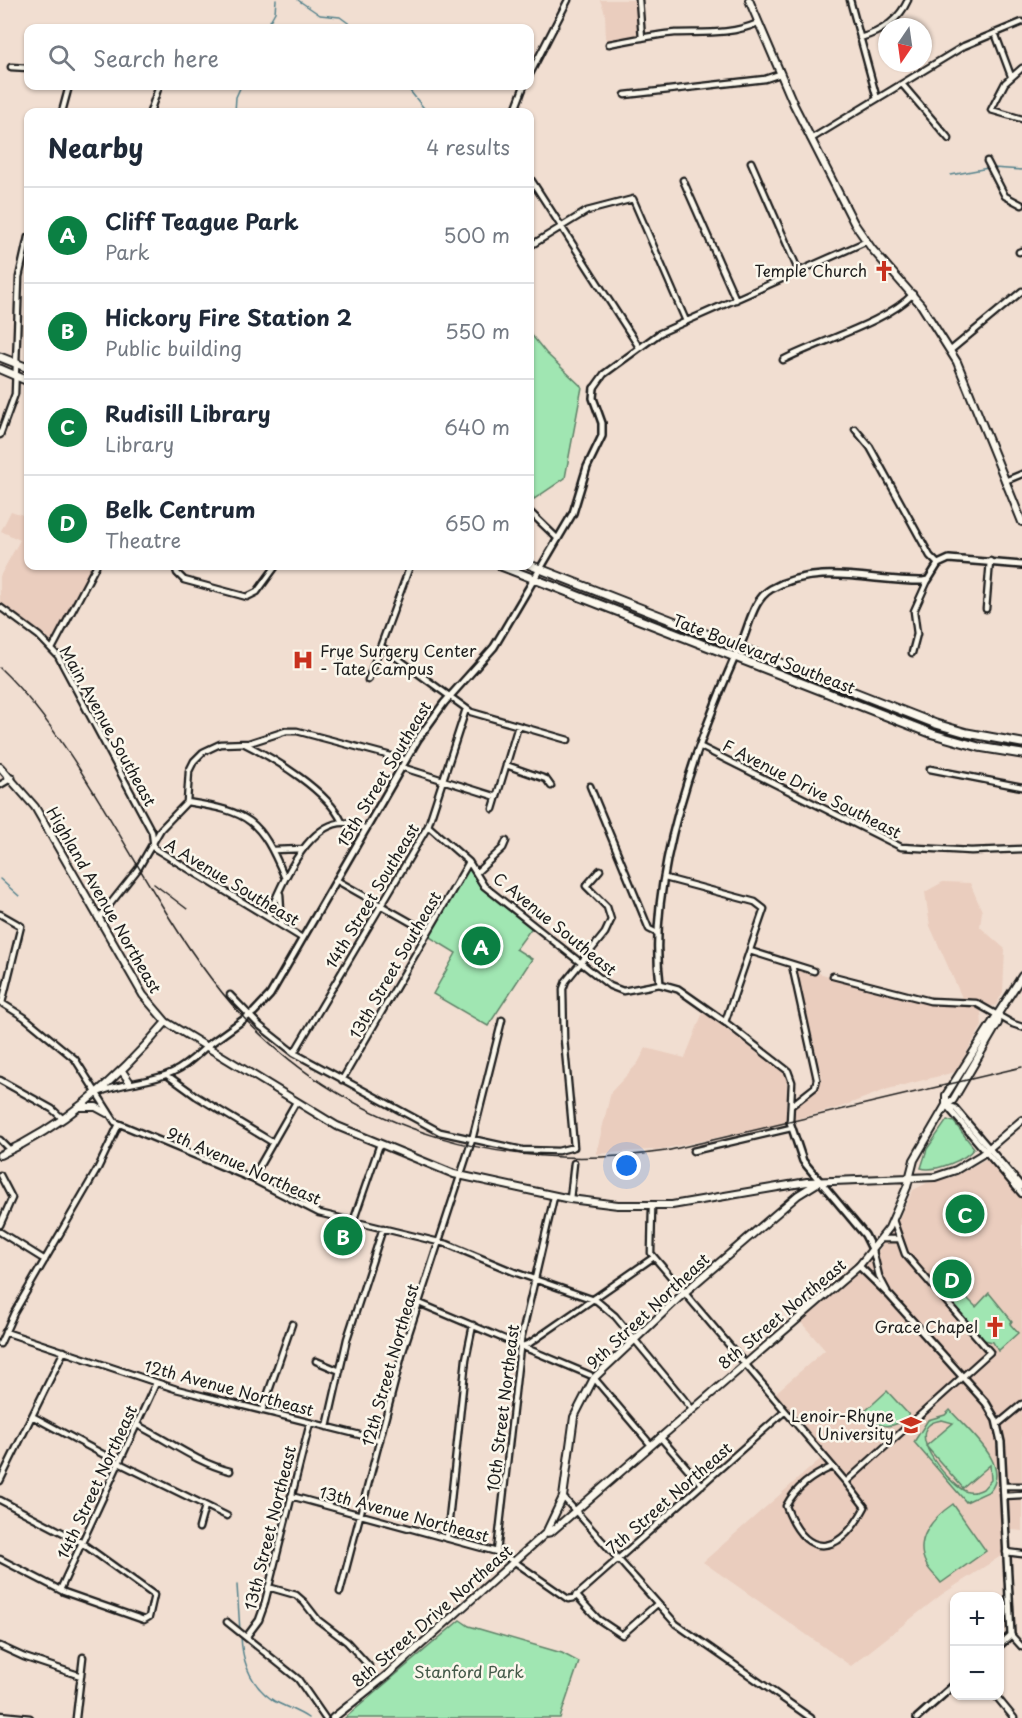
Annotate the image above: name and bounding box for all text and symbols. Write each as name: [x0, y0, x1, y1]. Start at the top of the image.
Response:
north arrow: [878, 18, 932, 72]
search box: [24, 24, 534, 90]
icon: search: [45, 41, 78, 74]
text: Search here: [93, 41, 219, 74]
text: Nearby: [48, 128, 143, 167]
text: 4 results: [426, 132, 510, 162]
text: Cliff Teague Park: [105, 204, 299, 237]
text: A: [60, 220, 75, 250]
text: 500 m: [443, 220, 510, 250]
text: Park: [105, 237, 150, 267]
place label: Temple Church: [755, 258, 867, 282]
church icon: Temple Church: [872, 259, 896, 283]
text: Hickory Fire Station 2: [105, 300, 352, 333]
text: B: [61, 316, 74, 346]
text: 550 m: [445, 316, 510, 346]
text: Public building: [105, 333, 242, 363]
text: Rudisill Library: [105, 396, 271, 429]
text: C: [60, 412, 75, 442]
text: 640 m: [444, 412, 510, 442]
text: Library: [105, 429, 174, 459]
text: Belk Centrum: [105, 492, 256, 525]
text: D: [60, 508, 75, 538]
text: 650 m: [445, 508, 510, 538]
text: Theatre: [105, 525, 181, 555]
street label: Tate Boulevard Southeast: [670, 607, 859, 699]
place label: Frye Surgery Center - Tate Campus: [320, 638, 477, 680]
street label: Main Avenue Southeast: [55, 641, 163, 810]
hospital icon: Frye Surgery Center - Tate Campus: [291, 648, 315, 672]
street label: 15th Street Southeast: [330, 696, 436, 851]
street label: F Avenue Drive Southeast: [719, 733, 906, 844]
street label: Highland Avenue Northeast: [42, 802, 168, 997]
street label: 14th Street Southeast: [318, 818, 424, 973]
street label: A Avenue Southeast: [161, 831, 304, 931]
street label: C Avenue Southeast: [489, 866, 623, 981]
street label: 13th Street Southeast: [342, 886, 446, 1043]
pin: A: [462, 924, 500, 968]
street label: 9th Avenue Northeast: [163, 1120, 325, 1210]
your location: [612, 1151, 641, 1180]
pin: C: [946, 1192, 984, 1236]
pin: B: [324, 1214, 362, 1258]
street label: 9th Street Northeast: [581, 1247, 714, 1374]
street label: 8th Street Northeast: [712, 1252, 851, 1374]
pin: D: [932, 1256, 972, 1302]
street label: 12th Street Northeast: [354, 1281, 424, 1449]
place label: Grace Chapel: [875, 1314, 978, 1338]
church icon: Grace Chapel: [983, 1315, 1007, 1339]
street label: 10th Street Northeast: [480, 1323, 524, 1493]
street label: 12th Avenue Northeast: [142, 1353, 317, 1421]
street label: 14th Street Northeast: [50, 1401, 142, 1563]
place label: Lenoir-Rhyne University: [791, 1403, 894, 1445]
school or university icon: Lenoir-Rhyne University: [899, 1413, 923, 1437]
street label: 7th Street Northeast: [600, 1436, 737, 1559]
street label: 13th Street Northeast: [237, 1443, 301, 1612]
street label: 13th Avenue Northeast: [317, 1479, 492, 1547]
street label: 8th Street Drive Northeast: [346, 1538, 517, 1692]
map controls: [950, 1592, 1004, 1700]
button: +: [950, 1592, 1004, 1646]
button: −: [950, 1646, 1004, 1700]
park label: Stanford Park: [414, 1659, 524, 1683]

